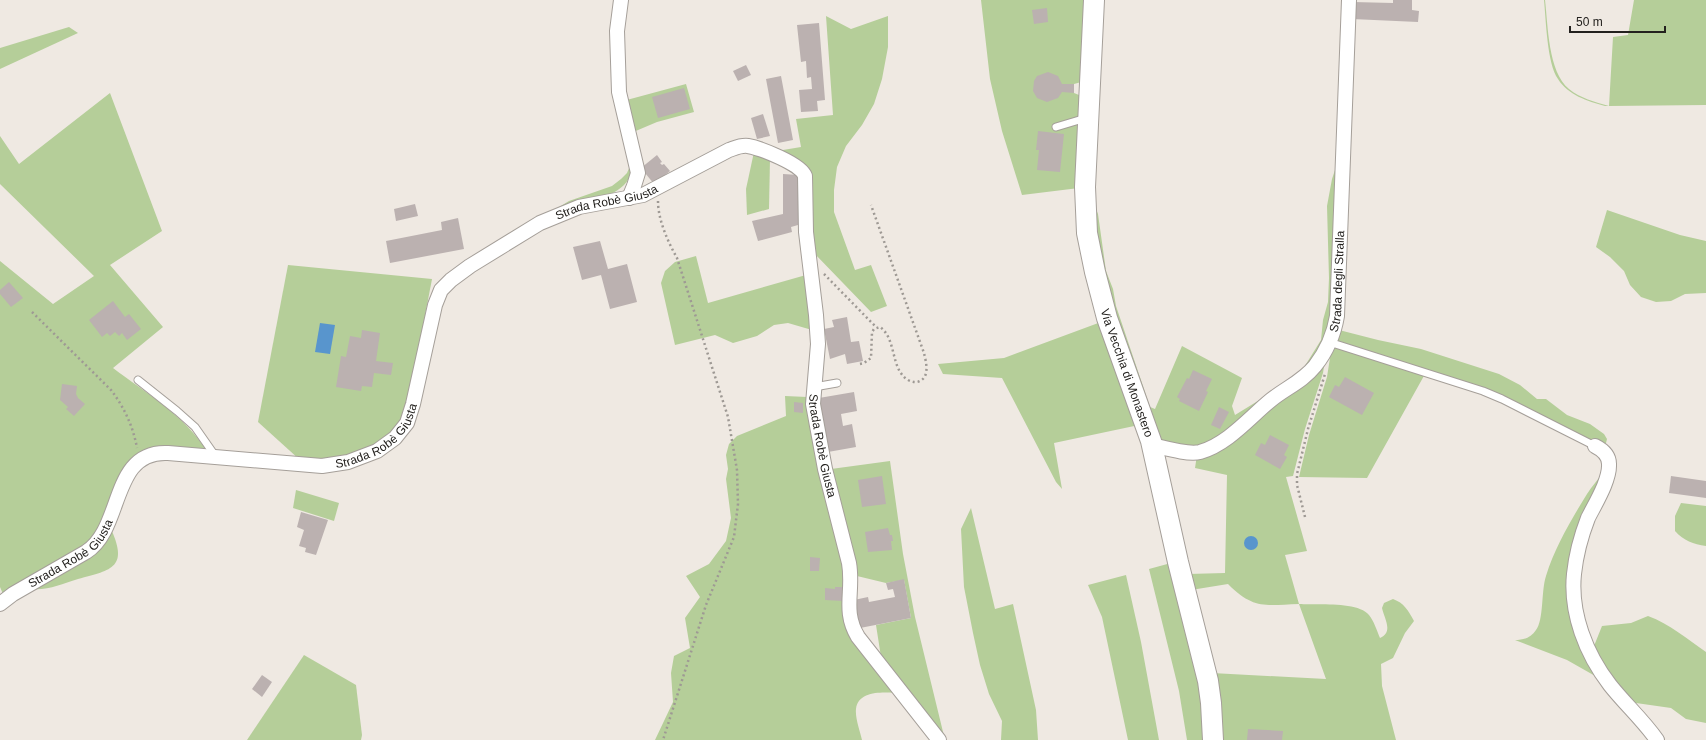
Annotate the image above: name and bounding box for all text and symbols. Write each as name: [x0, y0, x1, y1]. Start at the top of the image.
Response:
scale bar: [1570, 8, 1665, 34]
text: 50 m: [1576, 15, 1603, 29]
street label: Strada Robè Giusta: [553, 181, 660, 223]
street label: Strada degli Stralla: [1326, 230, 1347, 334]
street label: Via Vecchia di Monastero: [1098, 307, 1156, 439]
street label: Strada Robè Giusta: [806, 393, 839, 499]
street label: Strada Robè Giusta: [334, 401, 420, 471]
street label: Strada Robè Giusta: [26, 517, 116, 591]

